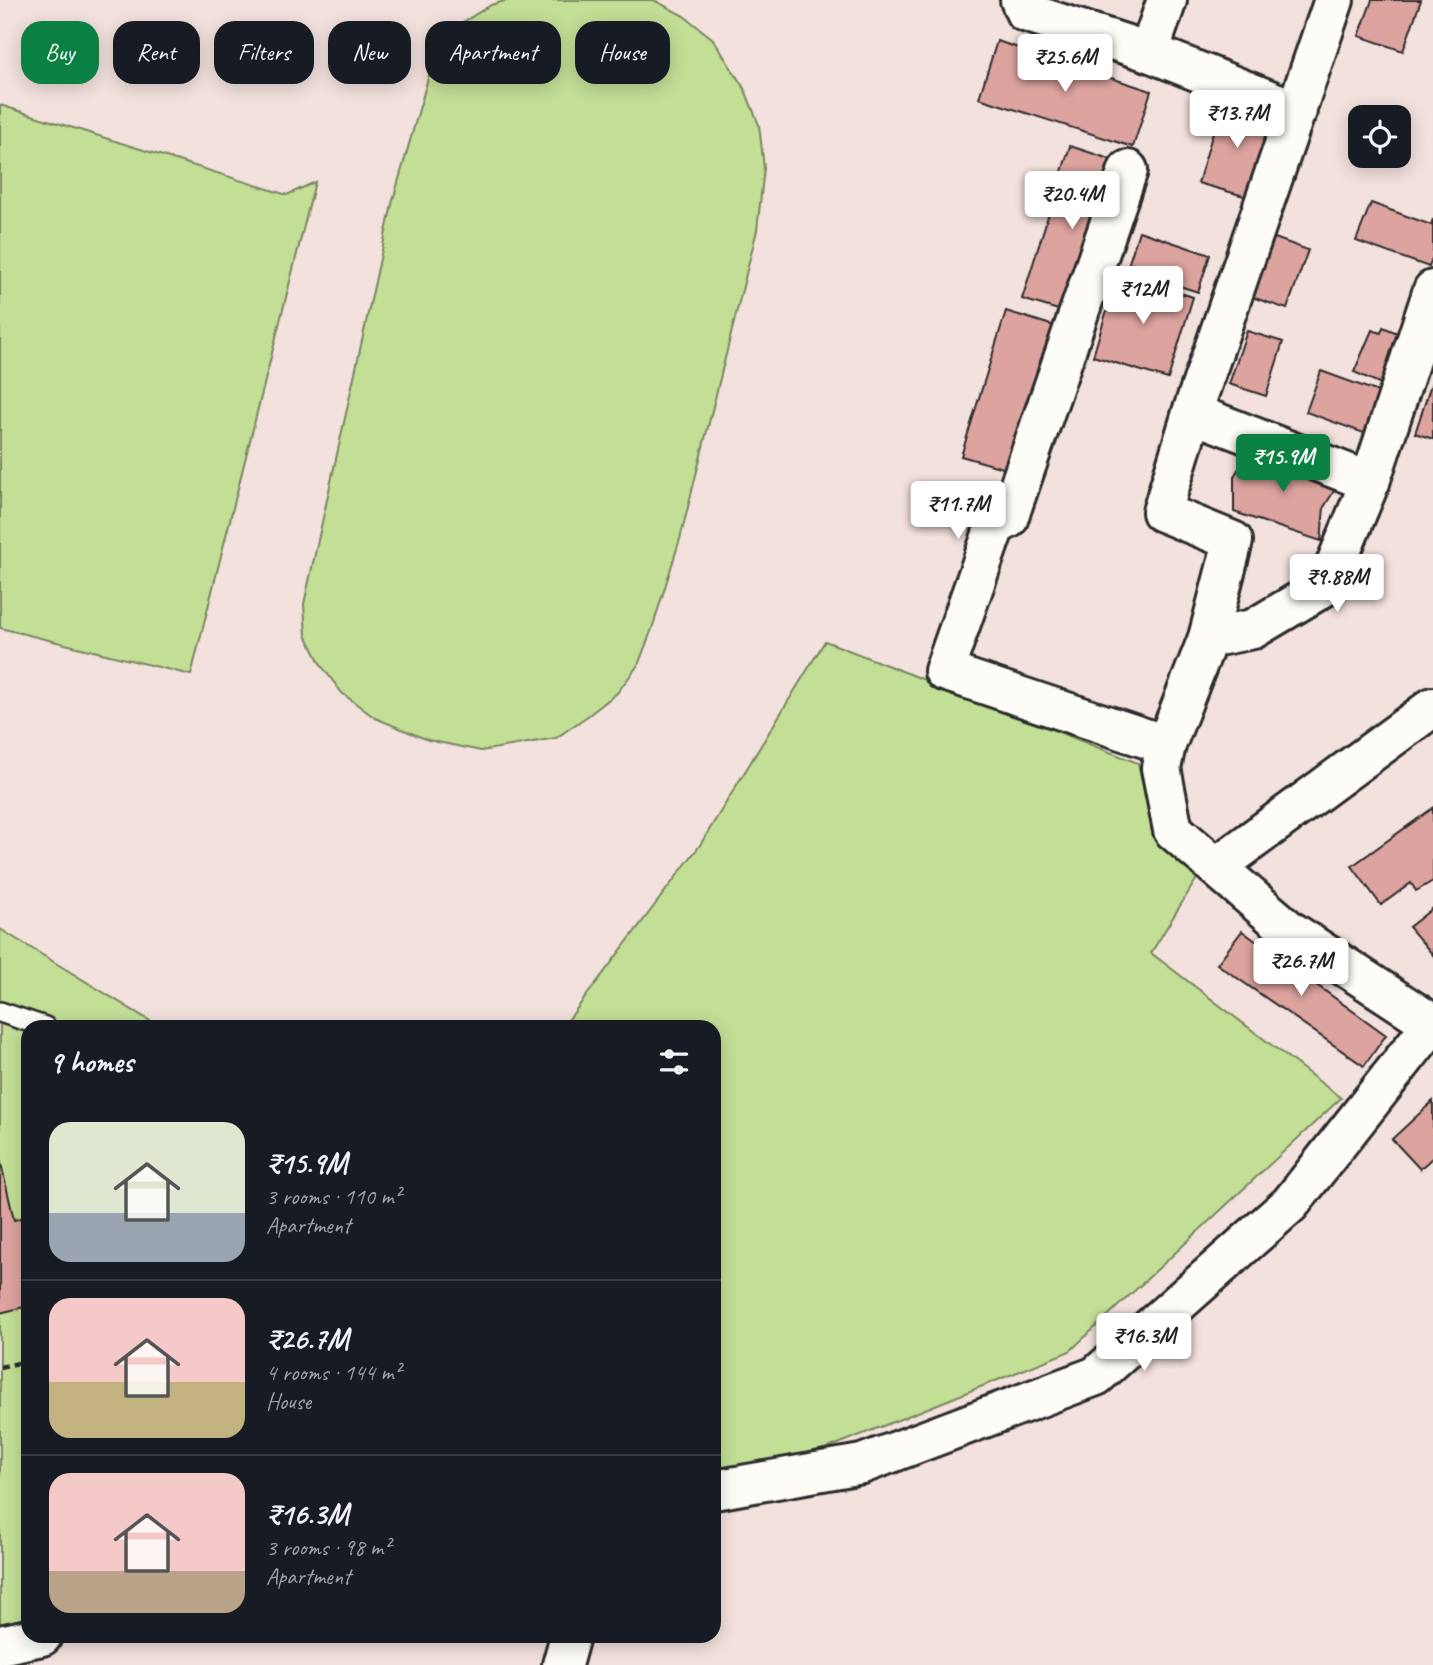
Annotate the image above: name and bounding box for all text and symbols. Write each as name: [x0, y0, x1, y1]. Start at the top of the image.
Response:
chip: Buy: [21, 21, 99, 84]
chip: Rent: [113, 21, 200, 84]
chip: Filters: [214, 21, 314, 84]
chip: New: [328, 21, 411, 84]
chip: Apartment: [425, 21, 561, 84]
chip: House: [575, 21, 670, 84]
pin: ₹25.6M: [1008, 34, 1122, 94]
text: ₹25.6M: [1034, 42, 1096, 71]
pin: ₹13.7M: [1180, 90, 1294, 150]
text: ₹13.7M: [1206, 98, 1268, 127]
map controls: [1348, 105, 1411, 168]
button: locate: [1348, 105, 1411, 168]
pin: ₹20.4M: [1015, 172, 1129, 231]
text: ₹20.4M: [1041, 179, 1103, 208]
pin: ₹12M: [1102, 266, 1184, 326]
text: ₹12M: [1119, 274, 1167, 303]
pin: ₹15.9M: [1226, 434, 1340, 494]
text: ₹15.9M: [1252, 442, 1314, 471]
pin: ₹11.7M: [901, 482, 1015, 541]
text: ₹11.7M: [927, 489, 989, 518]
pin: ₹9.88M: [1280, 554, 1394, 614]
text: ₹9.88M: [1306, 562, 1368, 591]
pin: ₹26.7M: [1244, 939, 1358, 998]
text: ₹26.7M: [1269, 946, 1333, 975]
text: 9 homes: [49, 1043, 133, 1081]
icon: filters: [655, 1043, 693, 1081]
text: ₹15.9M: [266, 1144, 347, 1182]
icon: home: [105, 1150, 189, 1234]
text: 3 rooms · 110 m²: [266, 1182, 401, 1211]
text: Apartment: [266, 1211, 351, 1240]
pin: ₹16.3M: [1087, 1314, 1201, 1373]
text: ₹26.7M: [266, 1320, 348, 1358]
text: ₹16.3M: [1112, 1321, 1176, 1350]
icon: home: [105, 1326, 189, 1410]
text: 4 rooms · 144 m²: [266, 1358, 401, 1387]
text: House: [266, 1387, 311, 1416]
text: ₹16.3M: [266, 1495, 348, 1533]
icon: home: [105, 1501, 189, 1585]
text: 3 rooms · 98 m²: [266, 1533, 390, 1562]
text: Apartment: [266, 1562, 351, 1591]

